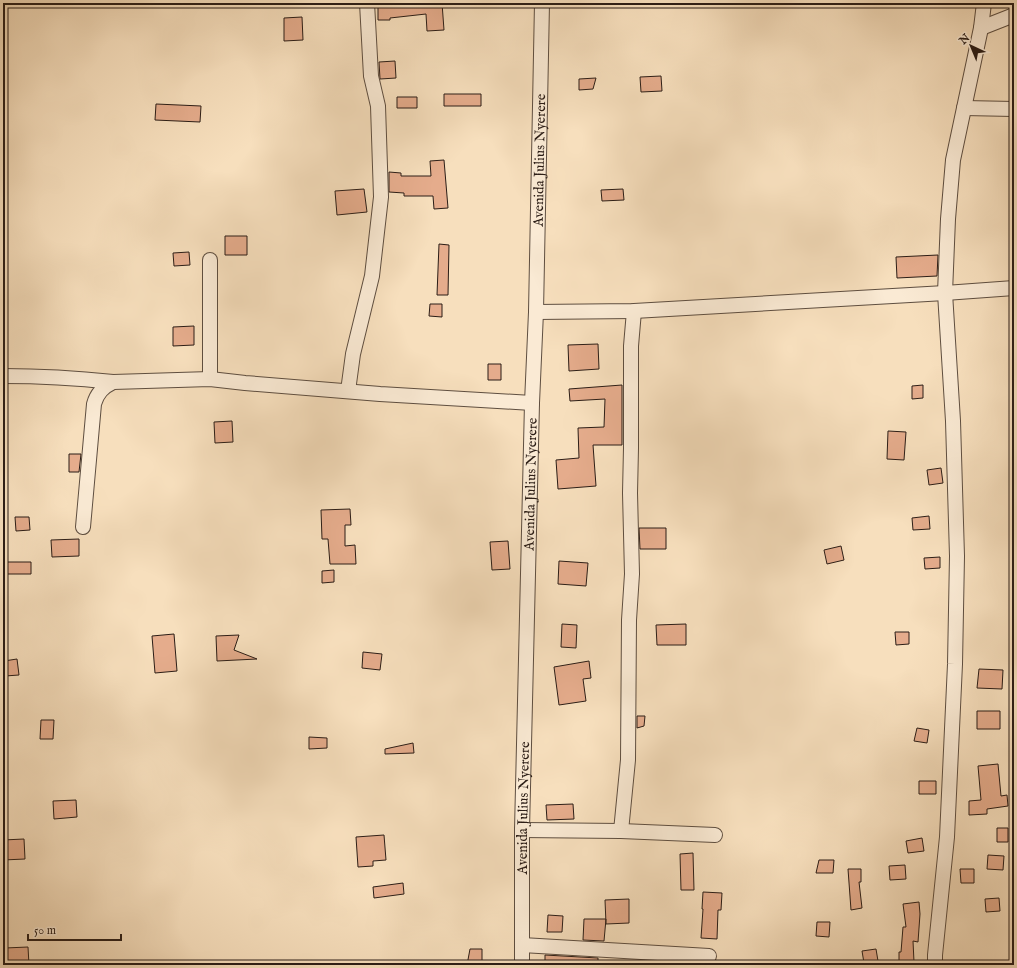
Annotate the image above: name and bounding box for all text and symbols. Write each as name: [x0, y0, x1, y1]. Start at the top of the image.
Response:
north arrow: [951, 26, 991, 66]
text: N: [956, 31, 973, 49]
street label: Avenida Julius Nyerere: [530, 93, 550, 228]
street label: Avenida Julius Nyerere: [521, 417, 542, 552]
street label: Avenida Julius Nyerere: [514, 741, 534, 876]
scale bar: [28, 916, 121, 942]
text: 50 m: [34, 923, 56, 938]

